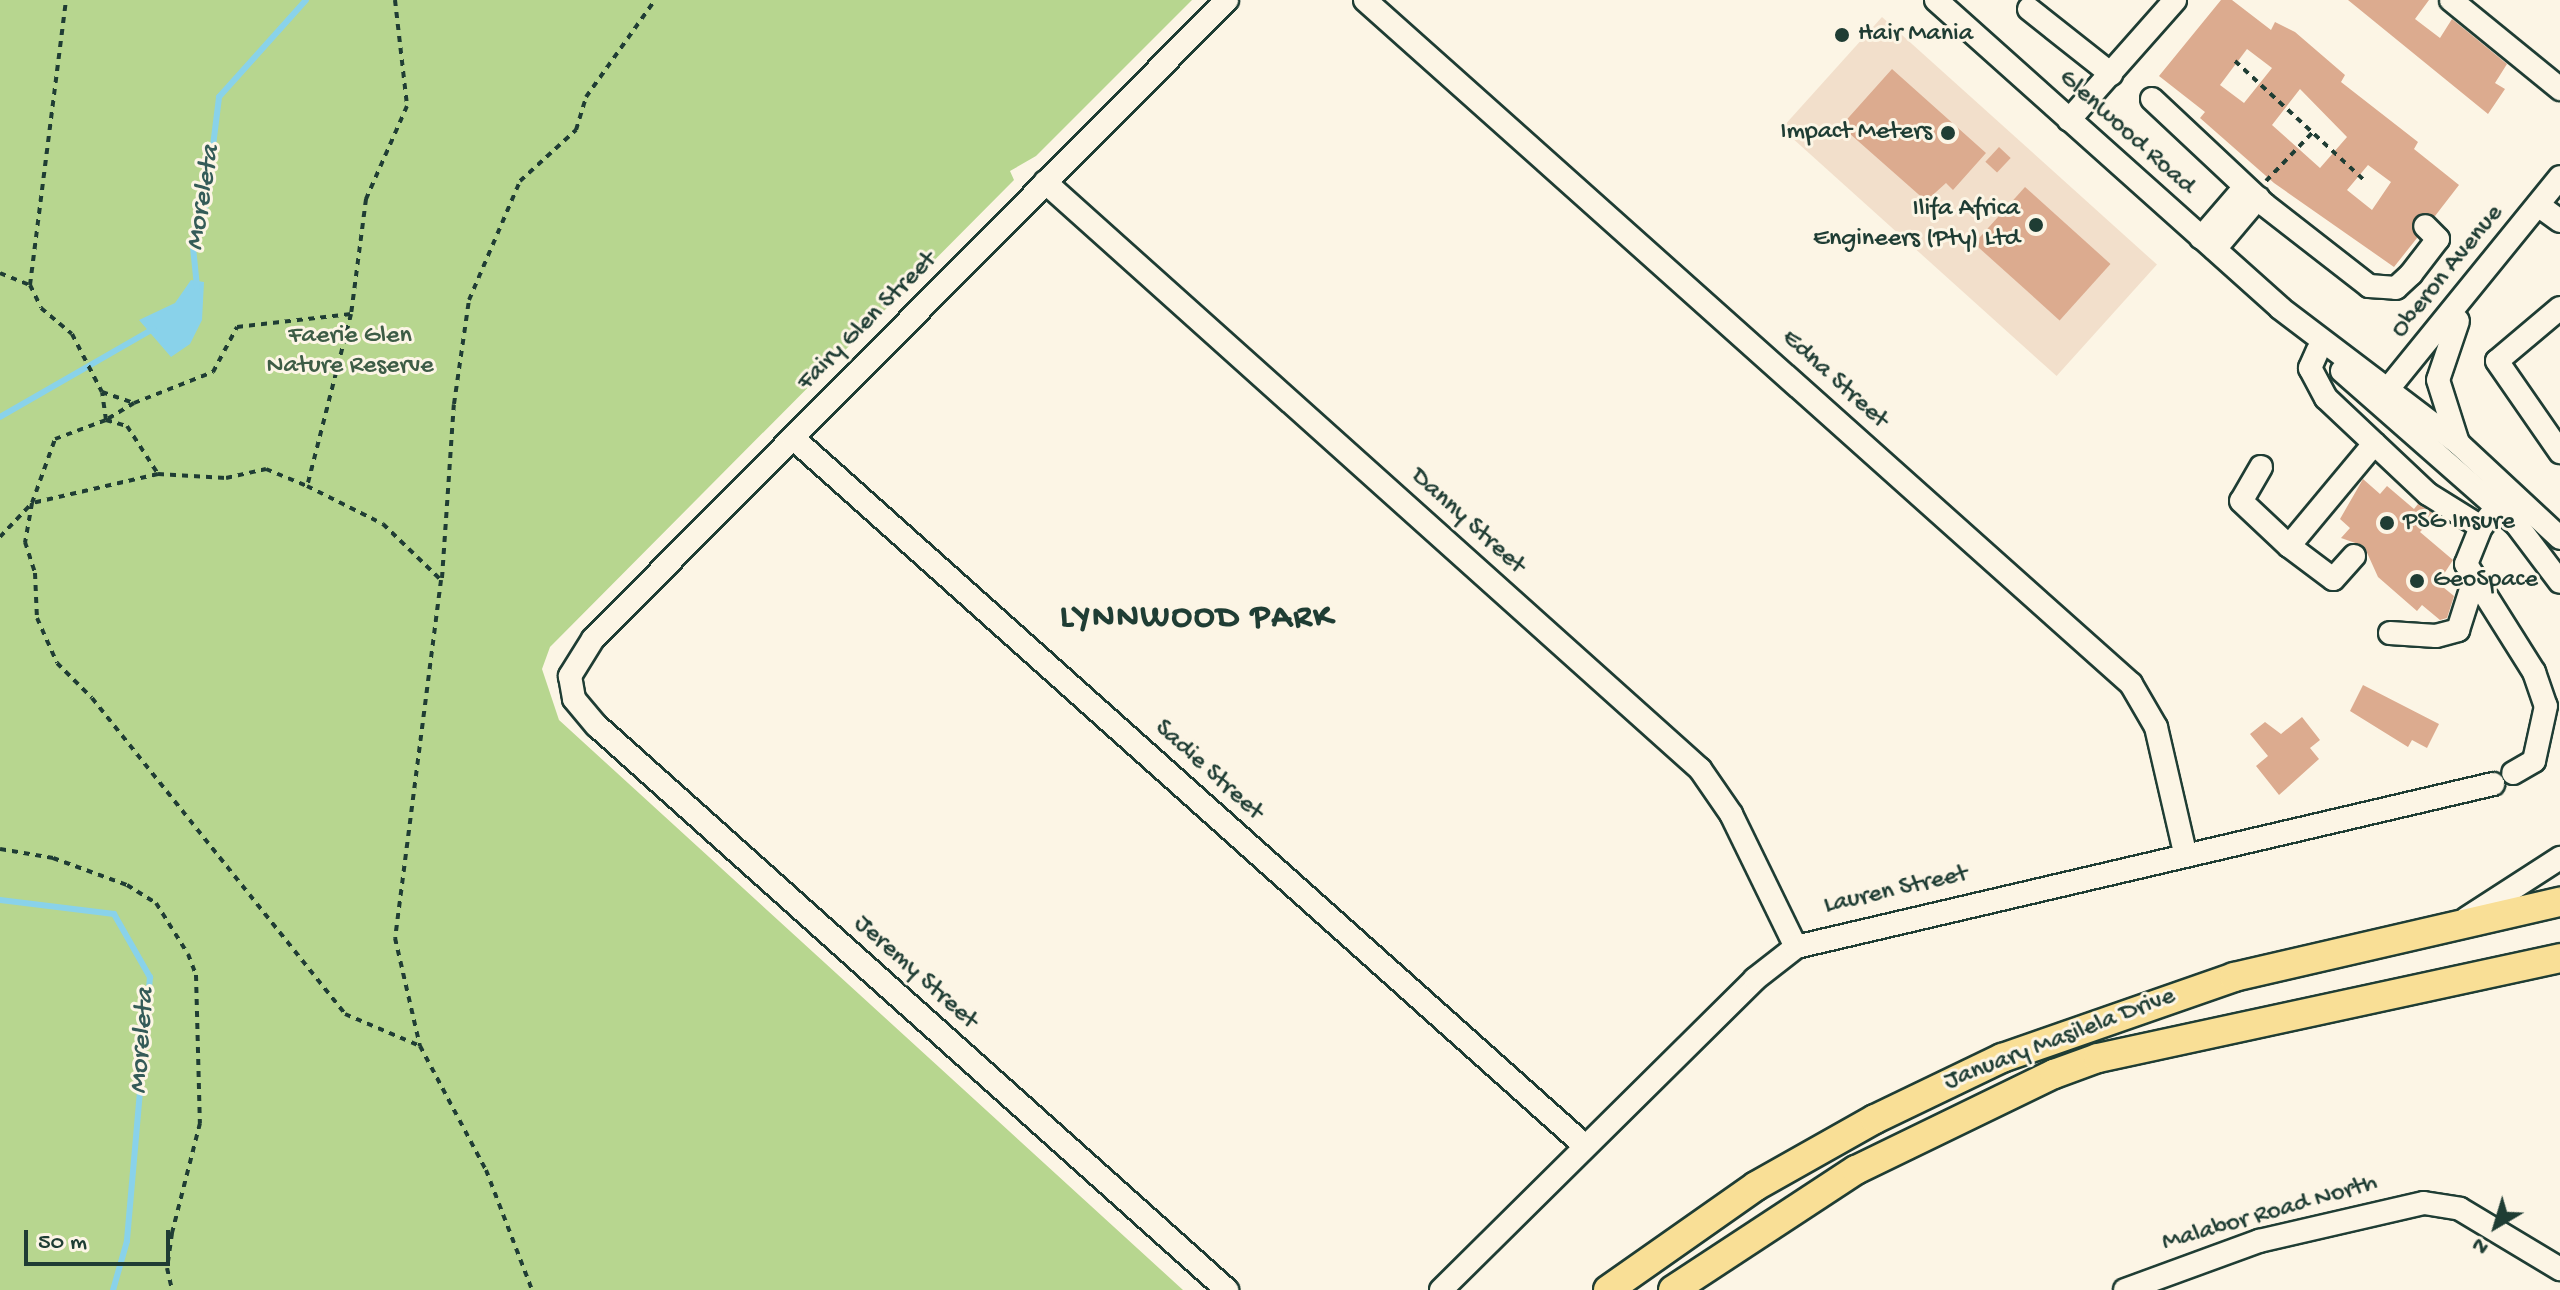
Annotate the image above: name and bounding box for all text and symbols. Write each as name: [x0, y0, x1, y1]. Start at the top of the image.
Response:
place label: Hair Mania: [1858, 19, 1973, 51]
marker: Hair Mania: [1833, 26, 1851, 44]
street label: Glenwood Road: [2051, 63, 2201, 203]
place label: Impact Meters: [1780, 117, 1932, 149]
marker: Impact Meters: [1939, 124, 1957, 142]
water label: Moreleta: [179, 143, 229, 253]
place label: Ilifa Africa Engineers (Pty) Ltd: [1813, 194, 2020, 256]
street label: Oberon Avenue: [2385, 199, 2511, 345]
marker: Ilifa Africa Engineers (Pty) Ltd: [2027, 216, 2045, 234]
street label: Fairy Glen Street: [792, 246, 944, 398]
park label: Faerie Glen Nature Reserve: [266, 321, 434, 382]
street label: Edna Street: [1774, 324, 1894, 436]
street label: Danny Street: [1403, 462, 1531, 582]
place label: PSG Insure: [2403, 507, 2515, 539]
marker: PSG Insure: [2378, 514, 2396, 532]
place label: GeoSpace: [2433, 565, 2538, 597]
marker: GeoSpace: [2408, 572, 2426, 590]
district label: LYNNWOOD PARK: [1060, 600, 1334, 640]
street label: Sadie Street: [1147, 714, 1269, 828]
street label: Lauren Street: [1821, 859, 1971, 923]
street label: Jeremy Street: [846, 909, 984, 1037]
street label: January Masilela Drive: [1940, 982, 2180, 1098]
water label: Moreleta: [123, 987, 163, 1095]
street label: Malabor Road North: [2159, 1168, 2381, 1260]
north arrow: [2456, 1186, 2536, 1266]
scale bar: [28, 1214, 174, 1264]
text: 50 m: [38, 1229, 87, 1258]
text: N: [2468, 1230, 2495, 1260]

